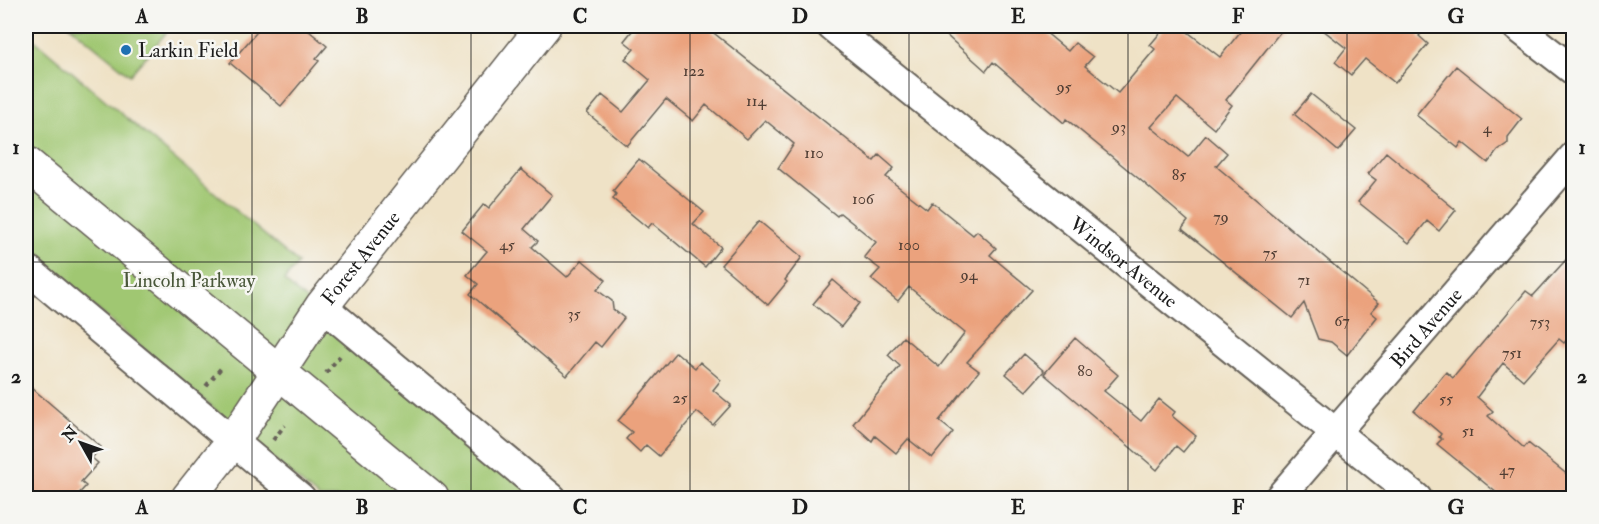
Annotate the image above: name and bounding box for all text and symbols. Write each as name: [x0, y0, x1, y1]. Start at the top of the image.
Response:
text: A: [135, 4, 149, 29]
text: B: [355, 4, 369, 29]
text: C: [573, 4, 587, 29]
text: D: [792, 4, 808, 29]
text: E: [1011, 4, 1026, 29]
text: F: [1232, 4, 1245, 29]
text: G: [1448, 4, 1465, 29]
place label: Larkin Field: [138, 38, 239, 63]
marker: Larkin Field: [119, 43, 133, 57]
house number: 122: [683, 61, 705, 81]
house number: 95: [1055, 77, 1072, 97]
house number: 114: [746, 91, 767, 111]
house number: 93: [1111, 117, 1126, 137]
house number: 4: [1483, 118, 1493, 138]
text: 1: [12, 135, 20, 160]
text: 1: [1578, 135, 1586, 160]
house number: 110: [804, 143, 824, 163]
house number: 85: [1172, 165, 1186, 185]
house number: 106: [852, 189, 875, 209]
street label: Forest Avenue: [316, 206, 406, 310]
house number: 79: [1213, 207, 1229, 227]
street label: Windsor Avenue: [1064, 211, 1183, 313]
house number: 45: [499, 235, 515, 255]
house number: 100: [898, 235, 920, 255]
house number: 75: [1263, 243, 1277, 263]
house number: 94: [960, 265, 979, 285]
park label: Lincoln Parkway: [123, 268, 256, 293]
house number: 71: [1297, 270, 1311, 290]
street label: Bird Avenue: [1385, 283, 1468, 373]
house number: 35: [567, 304, 581, 324]
house number: 67: [1334, 311, 1350, 331]
house number: 753: [1530, 312, 1550, 332]
house number: 751: [1502, 343, 1522, 363]
house number: 80: [1077, 361, 1093, 381]
text: 2: [11, 364, 21, 389]
text: 2: [1577, 364, 1587, 389]
house number: 25: [672, 388, 688, 408]
house number: 55: [1439, 389, 1453, 409]
north arrow: [51, 413, 111, 473]
house number: 51: [1462, 421, 1474, 441]
text: N: [57, 422, 83, 447]
house number: 47: [1499, 460, 1515, 480]
text: A: [135, 495, 149, 520]
text: B: [355, 495, 369, 520]
text: C: [573, 495, 587, 520]
text: D: [792, 495, 808, 520]
text: E: [1011, 495, 1026, 520]
text: F: [1232, 495, 1245, 520]
text: G: [1448, 495, 1465, 520]

